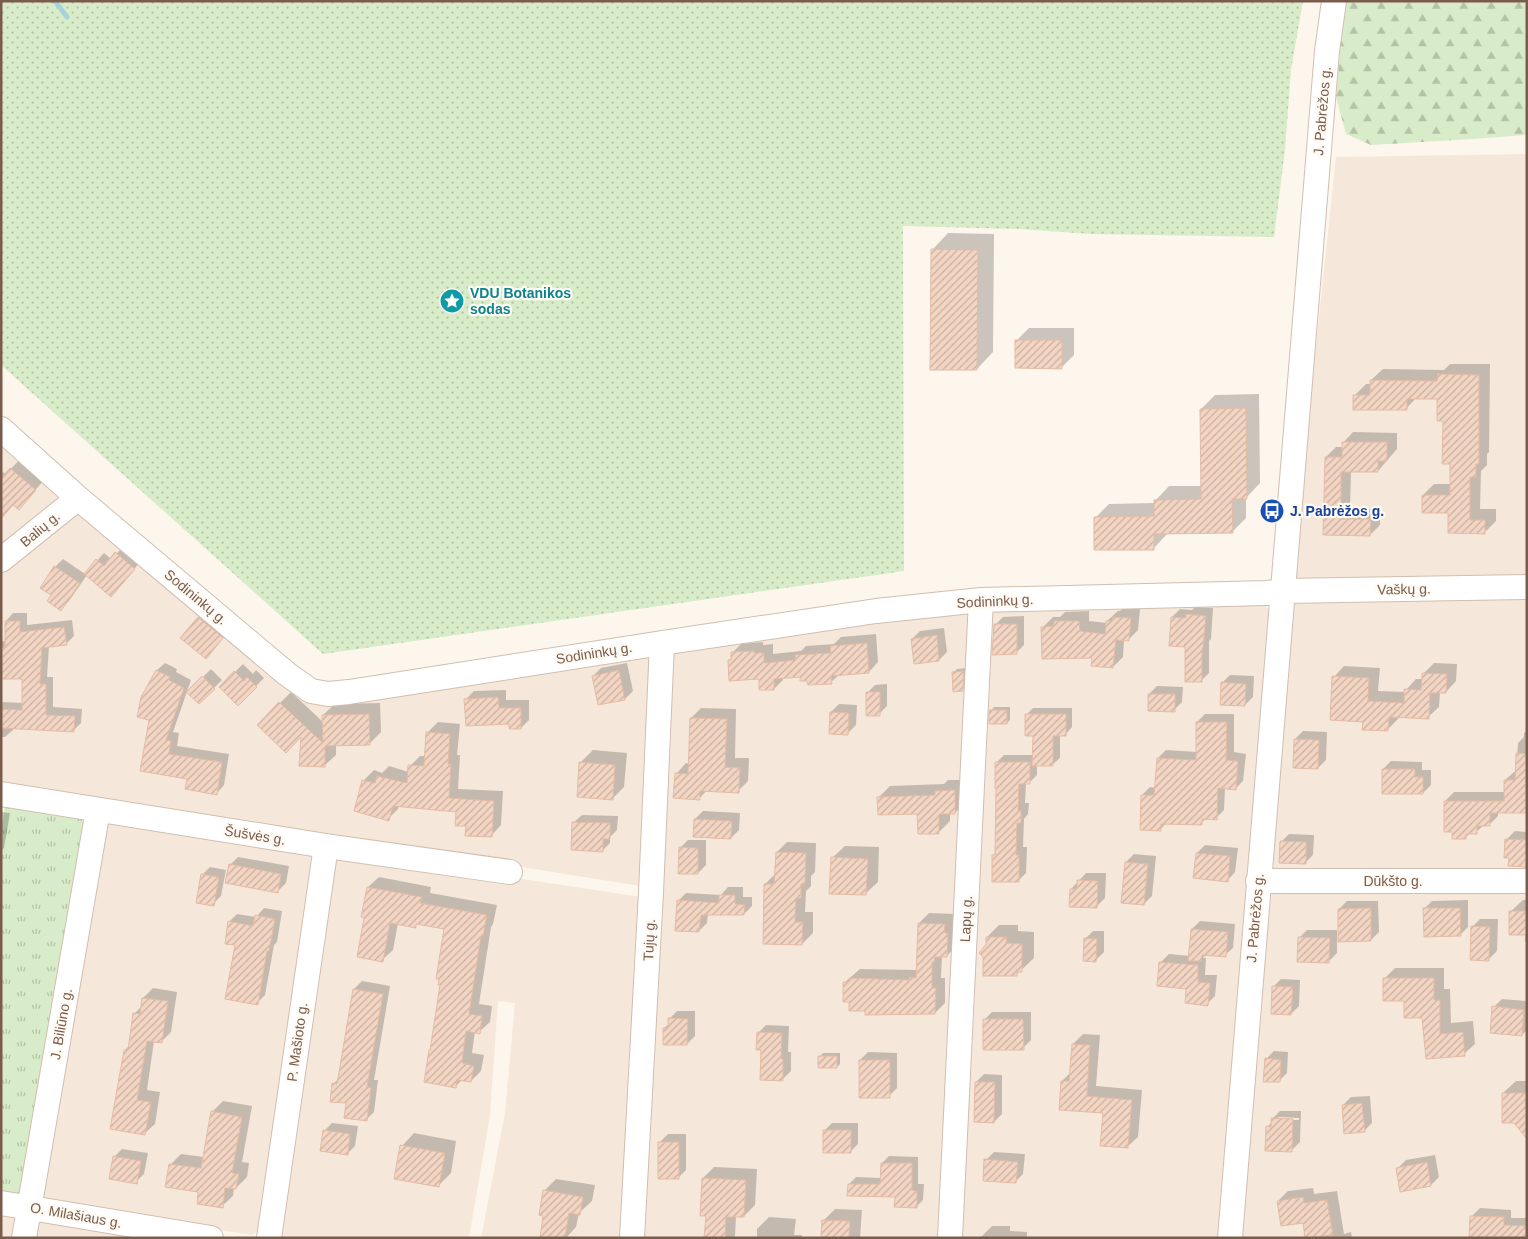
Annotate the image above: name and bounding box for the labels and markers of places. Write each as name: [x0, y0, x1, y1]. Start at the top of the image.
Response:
place label: VDU Botanikos sodas: [470, 285, 571, 317]
place icon: VDU Botanikos sodas: [439, 288, 465, 314]
bus stop icon: J. Pabrėžos g.: [1259, 498, 1285, 524]
place label: J. Pabrėžos g.: [1290, 503, 1384, 519]

